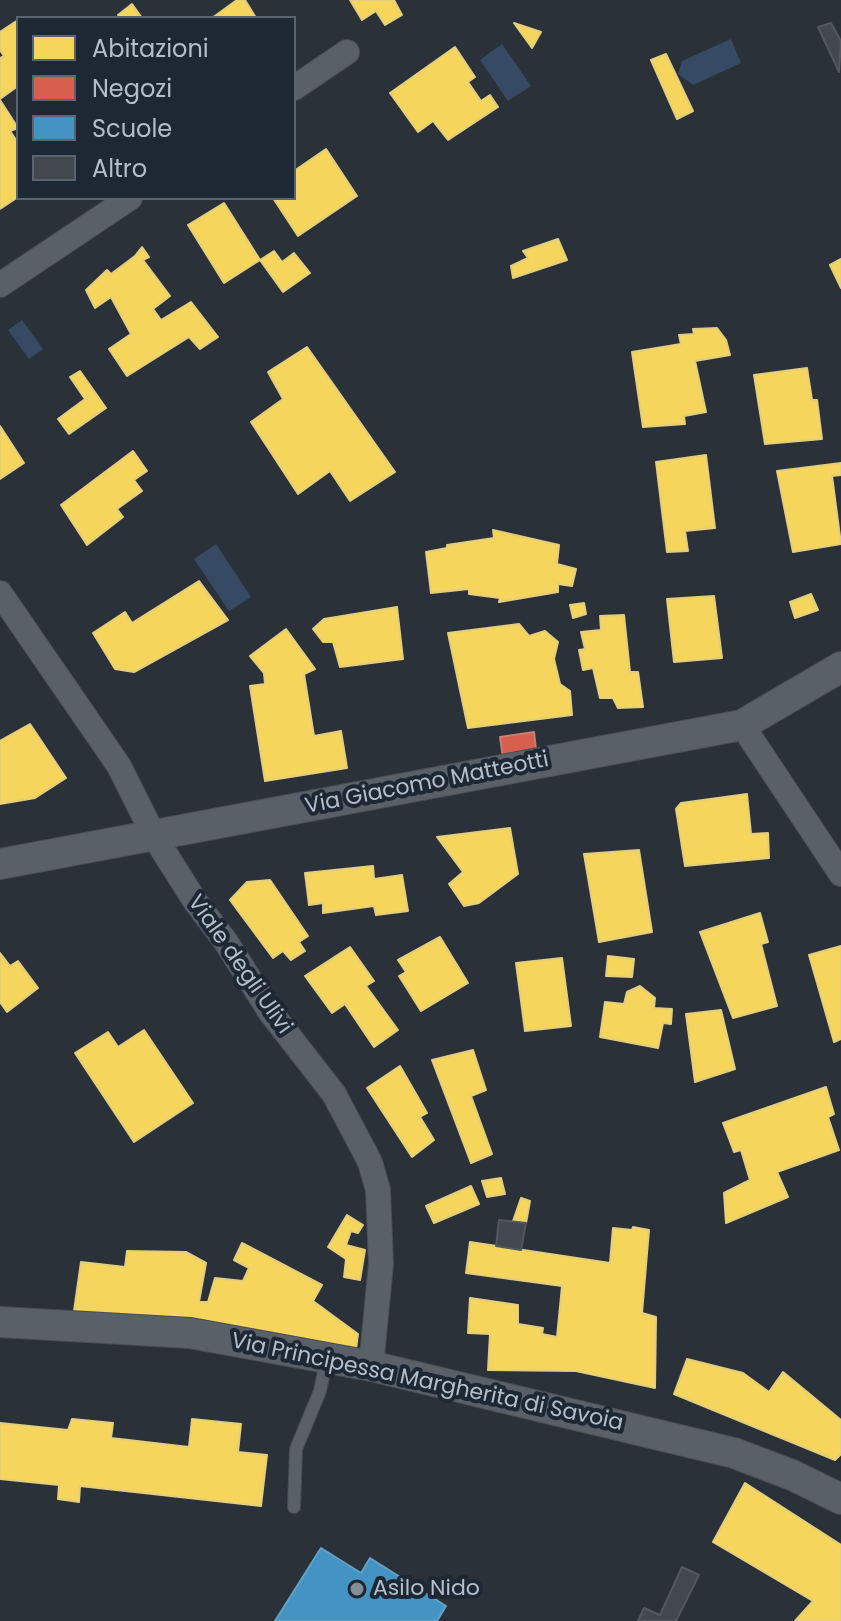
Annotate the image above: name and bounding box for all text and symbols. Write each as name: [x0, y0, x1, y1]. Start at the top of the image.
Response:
legend: [16, 16, 296, 200]
text: Abitazioni: [92, 32, 209, 65]
text: Negozi: [92, 72, 172, 105]
text: Scuole: [92, 112, 172, 145]
text: Altro: [92, 152, 147, 185]
street label: Via Giacomo Matteotti: [303, 747, 551, 821]
street label: Viale degli Ulivi: [181, 890, 297, 1040]
street label: Via Principessa Margherita di Savoia: [229, 1328, 625, 1438]
place label: Asilo Nido: [373, 1576, 480, 1602]
marker: Asilo Nido: [348, 1580, 366, 1598]

